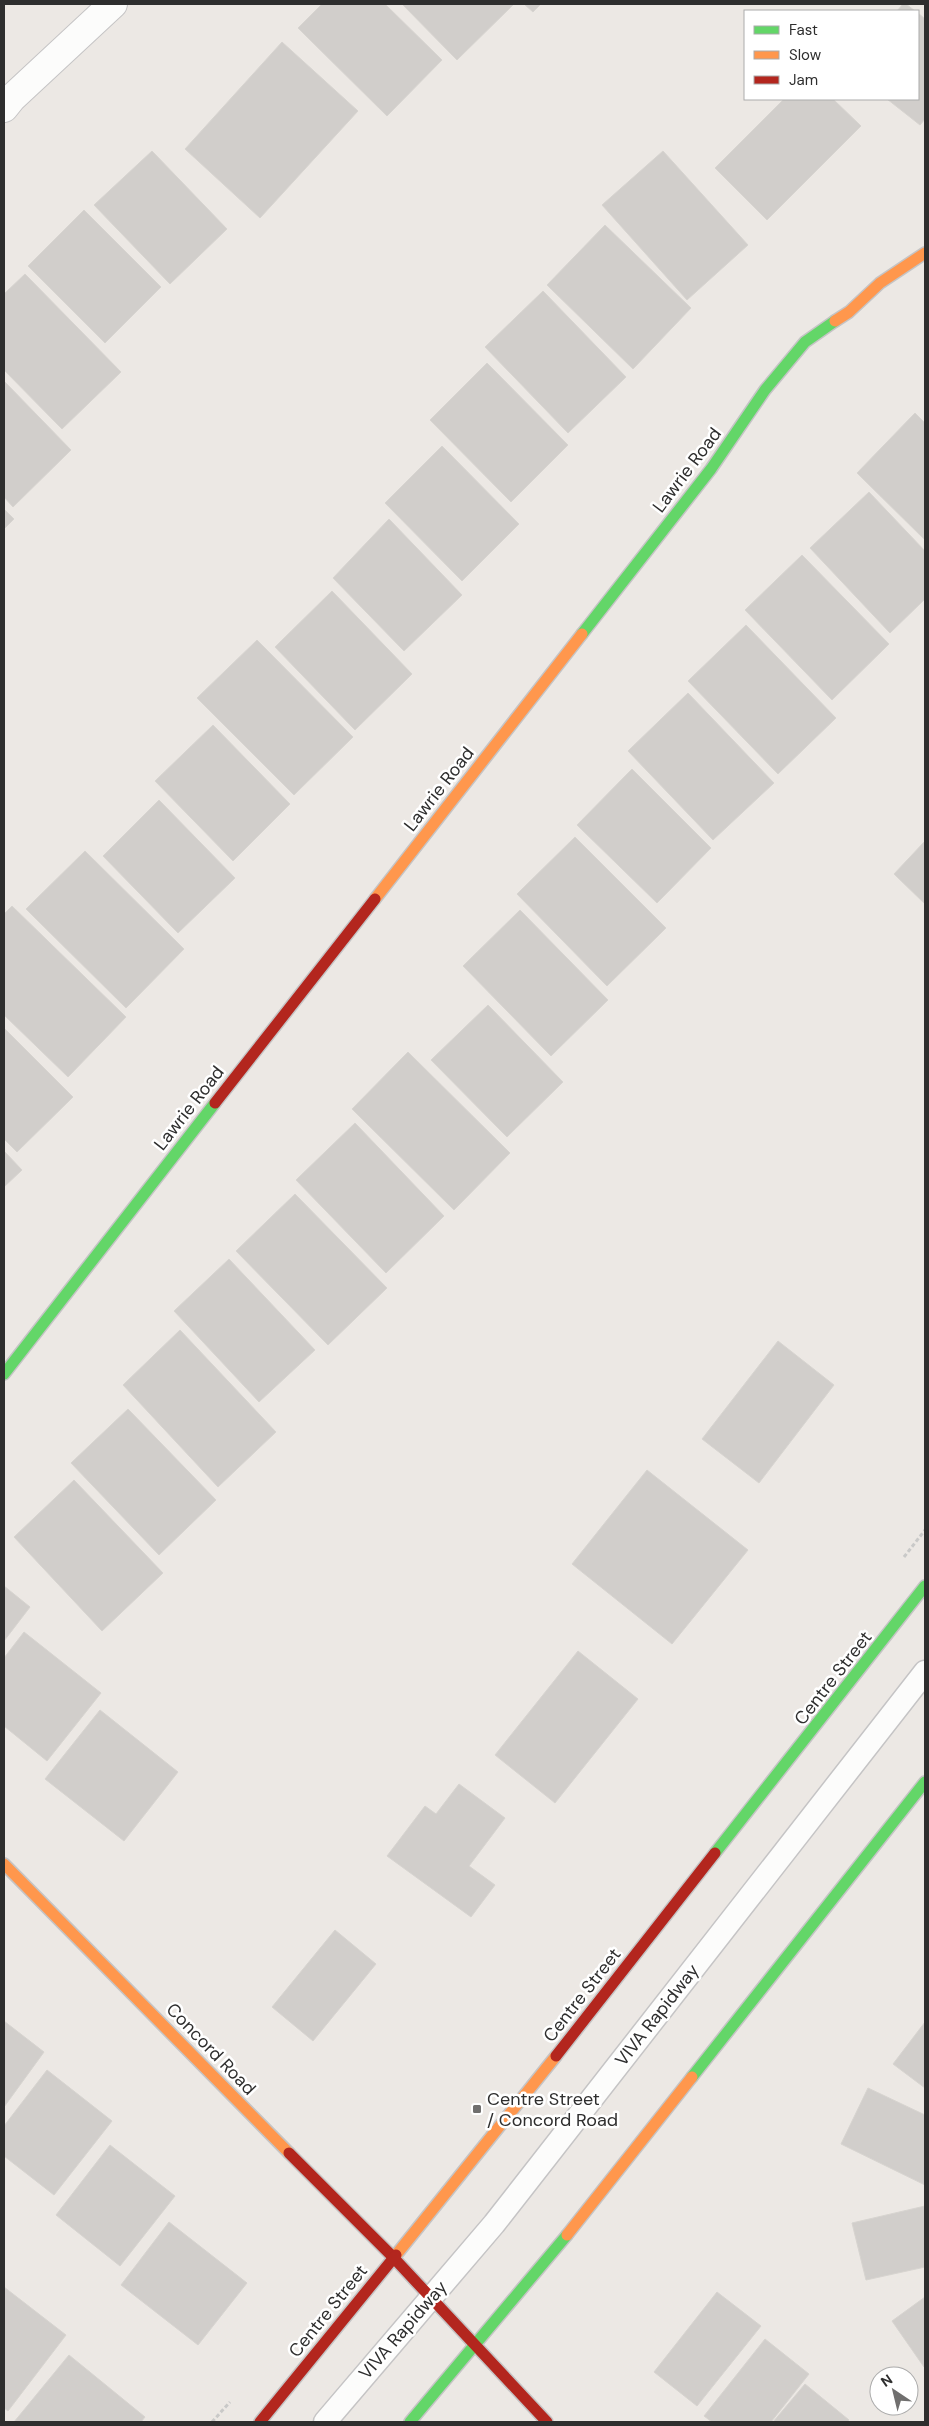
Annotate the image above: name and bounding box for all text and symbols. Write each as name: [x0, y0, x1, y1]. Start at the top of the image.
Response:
legend: [744, 10, 919, 100]
text: Fast: [789, 20, 818, 40]
text: Slow: [789, 45, 822, 65]
text: Jam: [789, 70, 818, 90]
street label: Lawrie Road: [647, 423, 727, 517]
street label: Lawrie Road: [399, 742, 479, 836]
street label: Lawrie Road: [149, 1061, 229, 1155]
street label: Centre Street: [789, 1626, 877, 1730]
street label: Centre Street: [538, 1943, 626, 2047]
street label: VIVA Rapidway: [610, 1959, 704, 2071]
street label: Concord Road: [161, 1998, 261, 2100]
place label: Centre Street / Concord Road: [487, 2087, 618, 2132]
marker: Centre Street / Concord Road: [471, 2103, 483, 2115]
street label: Centre Street: [283, 2260, 373, 2362]
street label: VIVA Rapidway: [353, 2276, 453, 2384]
north arrow: [869, 2366, 919, 2416]
text: N: [877, 2370, 896, 2391]

